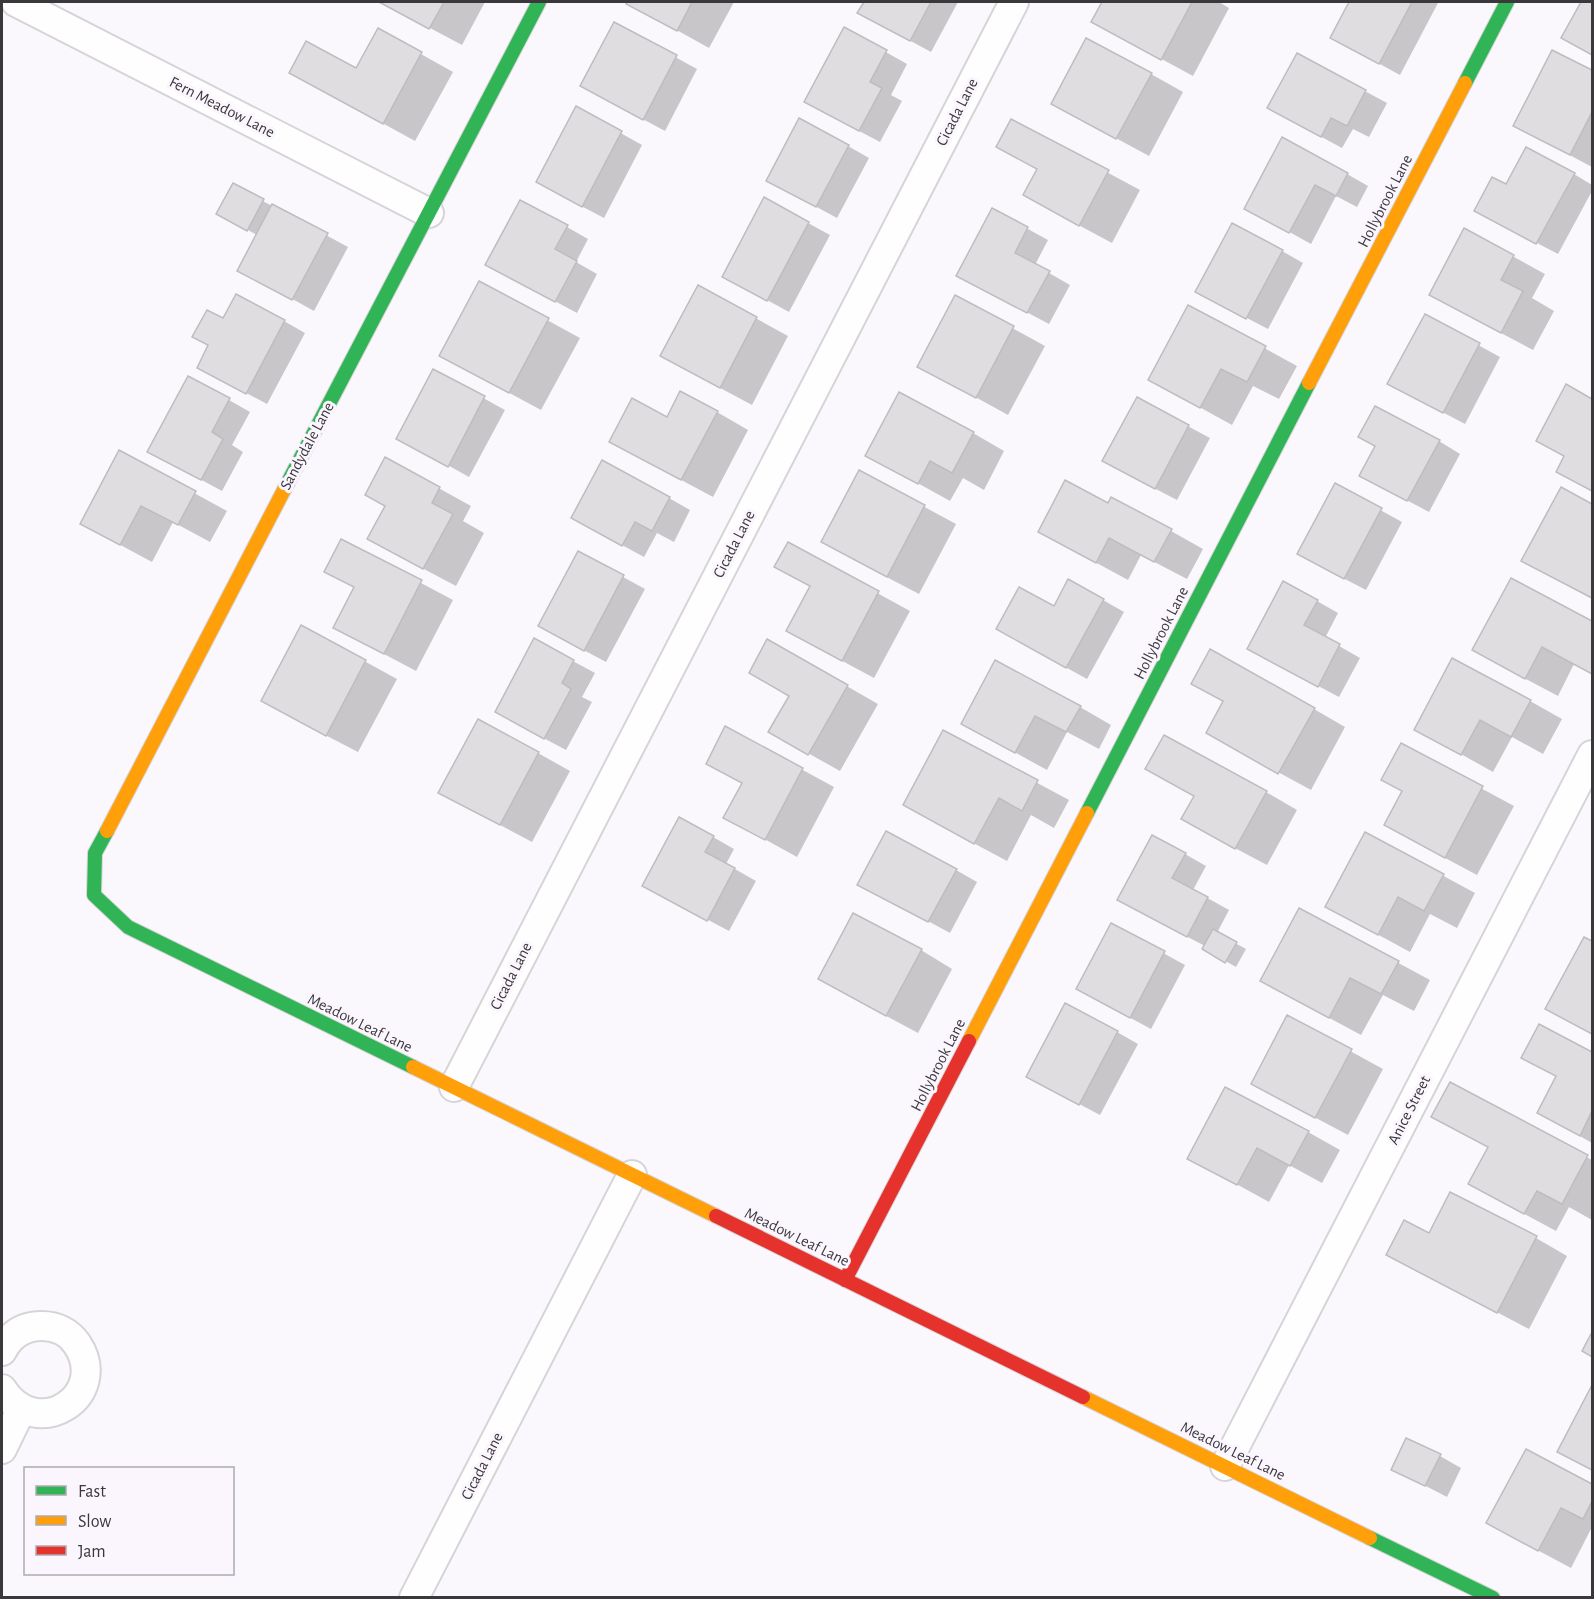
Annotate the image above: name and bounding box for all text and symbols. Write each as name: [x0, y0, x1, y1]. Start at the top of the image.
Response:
street label: Fern Meadow Lane: [167, 74, 277, 140]
street label: Cicada Lane: [933, 76, 981, 148]
street label: Hollybrook Lane: [1355, 152, 1416, 250]
street label: Sandydale Lane: [277, 400, 338, 493]
street label: Cicada Lane: [710, 508, 758, 580]
street label: Hollybrook Lane: [1131, 584, 1192, 682]
street label: Cicada Lane: [487, 940, 535, 1012]
street label: Meadow Leaf Lane: [305, 991, 415, 1055]
street label: Hollybrook Lane: [908, 1016, 969, 1114]
street label: Anice Street: [1385, 1073, 1433, 1147]
street label: Meadow Leaf Lane: [742, 1205, 852, 1269]
street label: Meadow Leaf Lane: [1178, 1419, 1288, 1483]
street label: Cicada Lane: [458, 1430, 506, 1502]
legend: [24, 1467, 234, 1575]
text: Fast: [78, 1483, 106, 1501]
text: Slow: [78, 1513, 111, 1531]
text: Jam: [78, 1543, 106, 1561]

